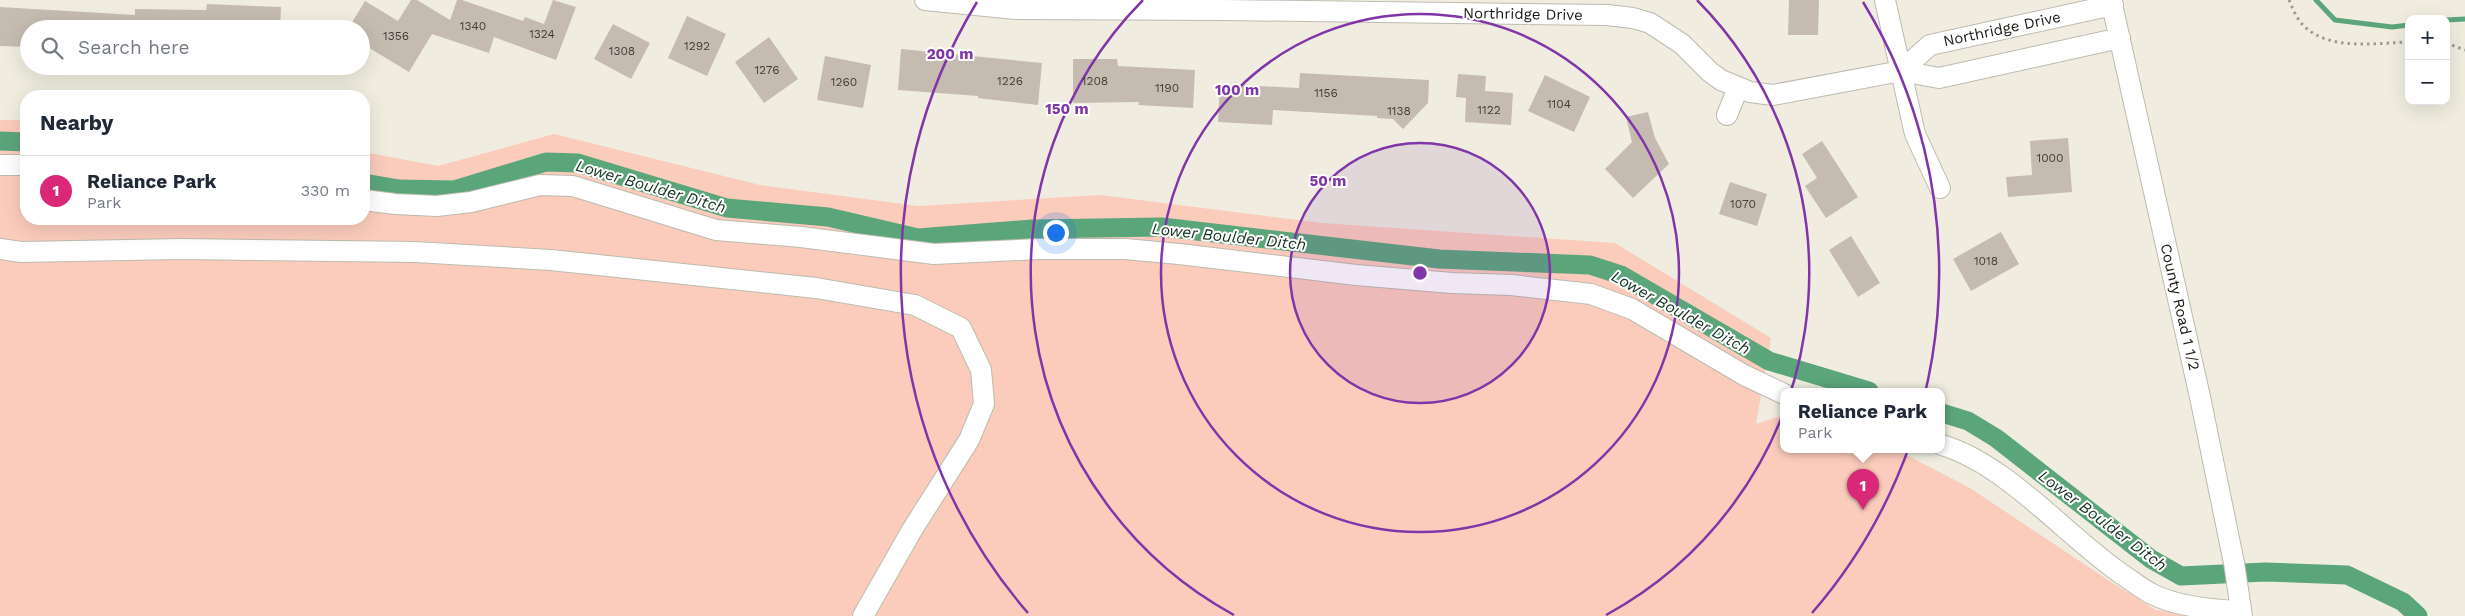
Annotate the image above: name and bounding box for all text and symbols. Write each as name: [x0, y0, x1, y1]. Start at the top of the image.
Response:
street label: Northridge Drive: [1463, 4, 1583, 24]
street label: Northridge Drive: [1942, 8, 2062, 50]
map controls: [2405, 15, 2450, 105]
button: +: [2405, 15, 2450, 60]
house number: 1340: [460, 19, 486, 33]
search box: [20, 20, 370, 75]
house number: 1324: [529, 27, 555, 41]
house number: 1356: [383, 29, 409, 43]
icon: search: [38, 34, 66, 62]
text: Search here: [78, 36, 189, 59]
house number: 1292: [684, 39, 710, 53]
house number: 1308: [609, 44, 635, 58]
text: 200 m: [927, 45, 973, 63]
button: −: [2405, 60, 2450, 105]
house number: 1276: [754, 63, 780, 77]
house number: 1226: [997, 74, 1023, 88]
house number: 1208: [1082, 74, 1108, 88]
house number: 1260: [831, 75, 857, 89]
house number: 1190: [1155, 81, 1179, 95]
text: 100 m: [1215, 81, 1259, 99]
house number: 1156: [1314, 86, 1338, 100]
house number: 1104: [1547, 97, 1571, 111]
text: 150 m: [1045, 100, 1089, 118]
house number: 1122: [1477, 103, 1501, 117]
house number: 1138: [1387, 104, 1411, 118]
text: Nearby: [40, 110, 113, 135]
house number: 1000: [2036, 151, 2064, 165]
water label: Lower Boulder Ditch: [574, 156, 728, 217]
text: Reliance Park: [87, 170, 216, 193]
text: 50 m: [1310, 172, 1346, 190]
text: 1: [53, 181, 59, 200]
text: 330 m: [301, 181, 350, 200]
text: Park: [87, 193, 121, 212]
house number: 1070: [1730, 197, 1756, 211]
water label: Lower Boulder Ditch: [1151, 219, 1307, 254]
your location: [1043, 220, 1069, 246]
street label: County Road 1 1/2: [2157, 242, 2203, 372]
house number: 1018: [1974, 254, 1998, 268]
centre of rings: [1411, 264, 1429, 282]
water label: Lower Boulder Ditch: [1608, 266, 1753, 358]
popup: [1780, 388, 1945, 453]
text: Reliance Park: [1798, 400, 1927, 423]
text: Park: [1798, 423, 1832, 442]
water label: Lower Boulder Ditch: [2035, 466, 2170, 575]
pin: 1: [1847, 469, 1879, 510]

